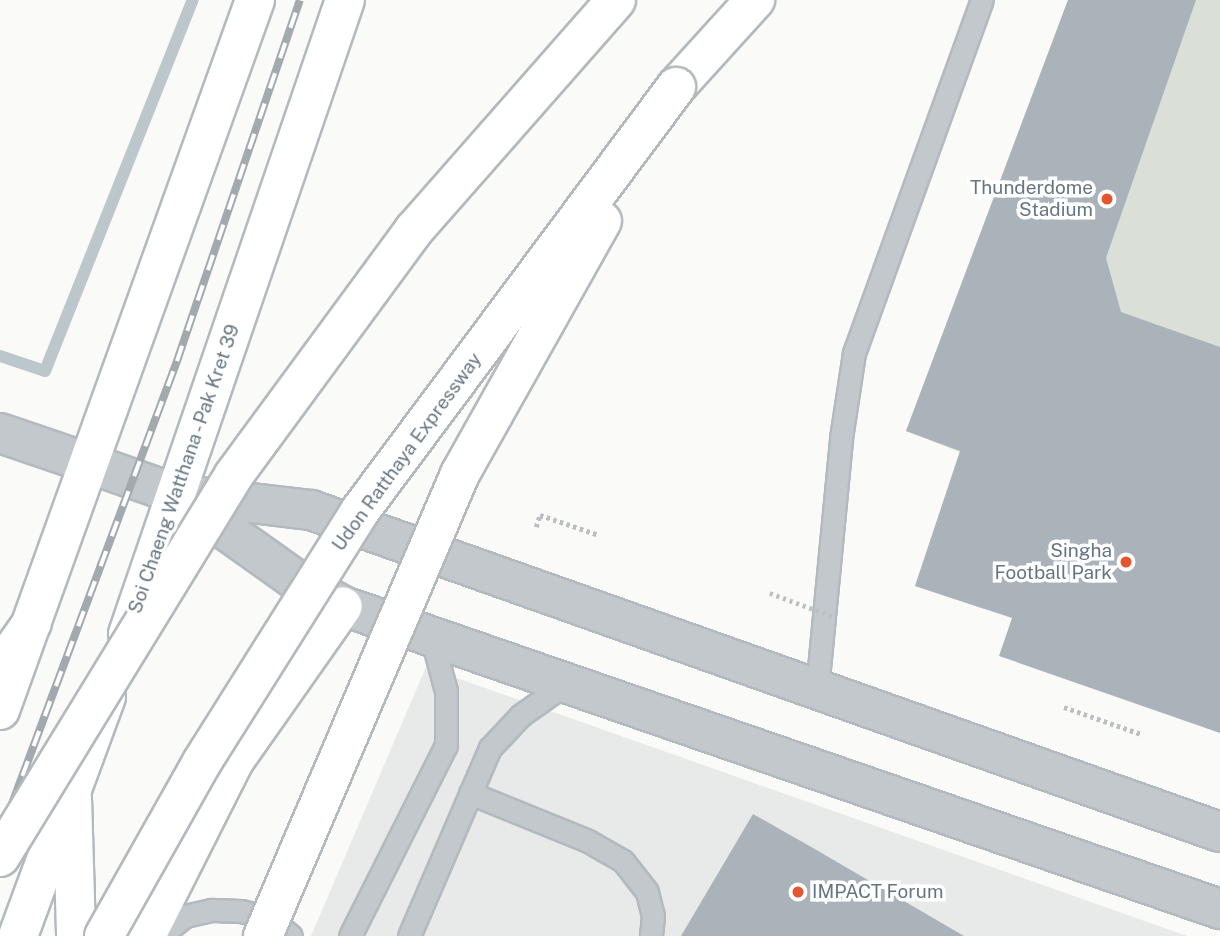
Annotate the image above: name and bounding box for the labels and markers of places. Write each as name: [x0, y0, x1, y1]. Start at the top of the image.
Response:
place label: Thunderdome Stadium: [970, 177, 1093, 221]
marker: Thunderdome Stadium: [1099, 191, 1115, 207]
place label: Singha Football Park: [994, 540, 1112, 584]
marker: Singha Football Park: [1118, 554, 1134, 570]
place label: IMPACT Forum: [812, 881, 943, 903]
marker: IMPACT Forum: [790, 884, 806, 900]

